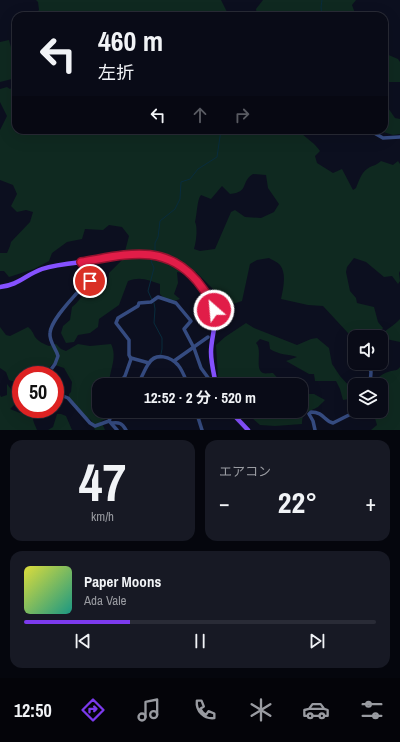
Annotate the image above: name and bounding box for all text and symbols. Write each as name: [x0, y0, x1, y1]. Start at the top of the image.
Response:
text: 460 m: [98, 22, 163, 60]
icon: left: [32, 28, 84, 80]
text: 左折: [98, 60, 134, 85]
icon: left: [147, 104, 169, 126]
icon: ahead: [189, 104, 211, 126]
icon: right: [231, 104, 253, 126]
pin: [73, 264, 107, 298]
icon: arrive: [79, 270, 101, 292]
position arrow: [193, 289, 235, 331]
map controls: [348, 330, 388, 418]
button: sound: [348, 330, 388, 370]
speed limit sign: 50: [12, 366, 64, 418]
button: layers: [348, 378, 388, 418]
text: 12:52 · 2 分 · 520 m: [144, 387, 256, 408]
text: 47: [79, 447, 126, 517]
text: エアコン: [219, 463, 271, 480]
text: 22°: [278, 482, 317, 522]
text: −: [219, 488, 230, 518]
text: +: [365, 488, 376, 518]
text: km/h: [91, 508, 114, 525]
text: Paper Moons: [84, 571, 161, 592]
text: Ada Vale: [84, 592, 126, 609]
icon: previous: [72, 630, 94, 652]
icon: pause: [189, 630, 211, 652]
icon: next: [306, 630, 328, 652]
icon: directions: [79, 696, 107, 724]
icon: music: [135, 696, 163, 724]
icon: phone: [191, 696, 219, 724]
icon: climate: [247, 696, 275, 724]
icon: car: [302, 696, 330, 724]
icon: filters: [358, 696, 386, 724]
text: 12:50: [14, 698, 52, 723]

